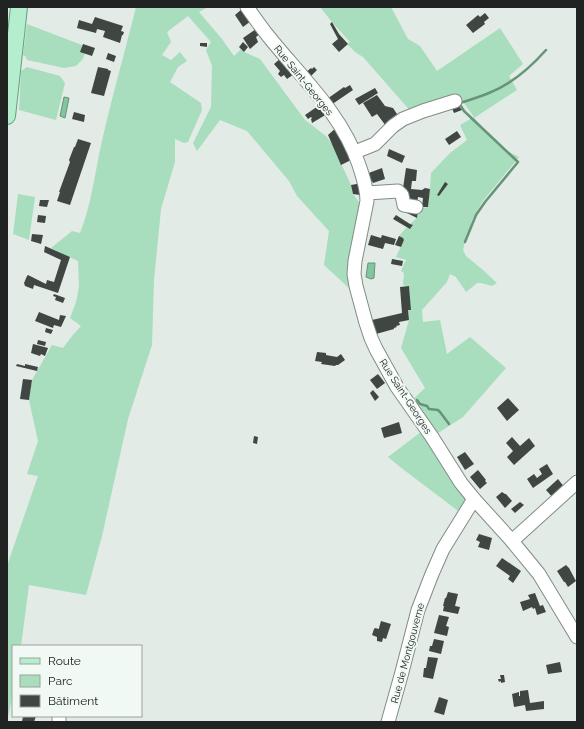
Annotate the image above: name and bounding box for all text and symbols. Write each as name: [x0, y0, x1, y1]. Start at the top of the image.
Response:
street label: Rue Saint-Georges: [272, 43, 335, 118]
street label: Rue Saint-Georges: [377, 357, 434, 436]
street label: Rue de Montgouverne: [389, 602, 426, 705]
legend: [12, 645, 142, 717]
text: Route: [48, 654, 81, 668]
text: Parc: [48, 674, 73, 688]
text: Bâtiment: [48, 694, 98, 708]

